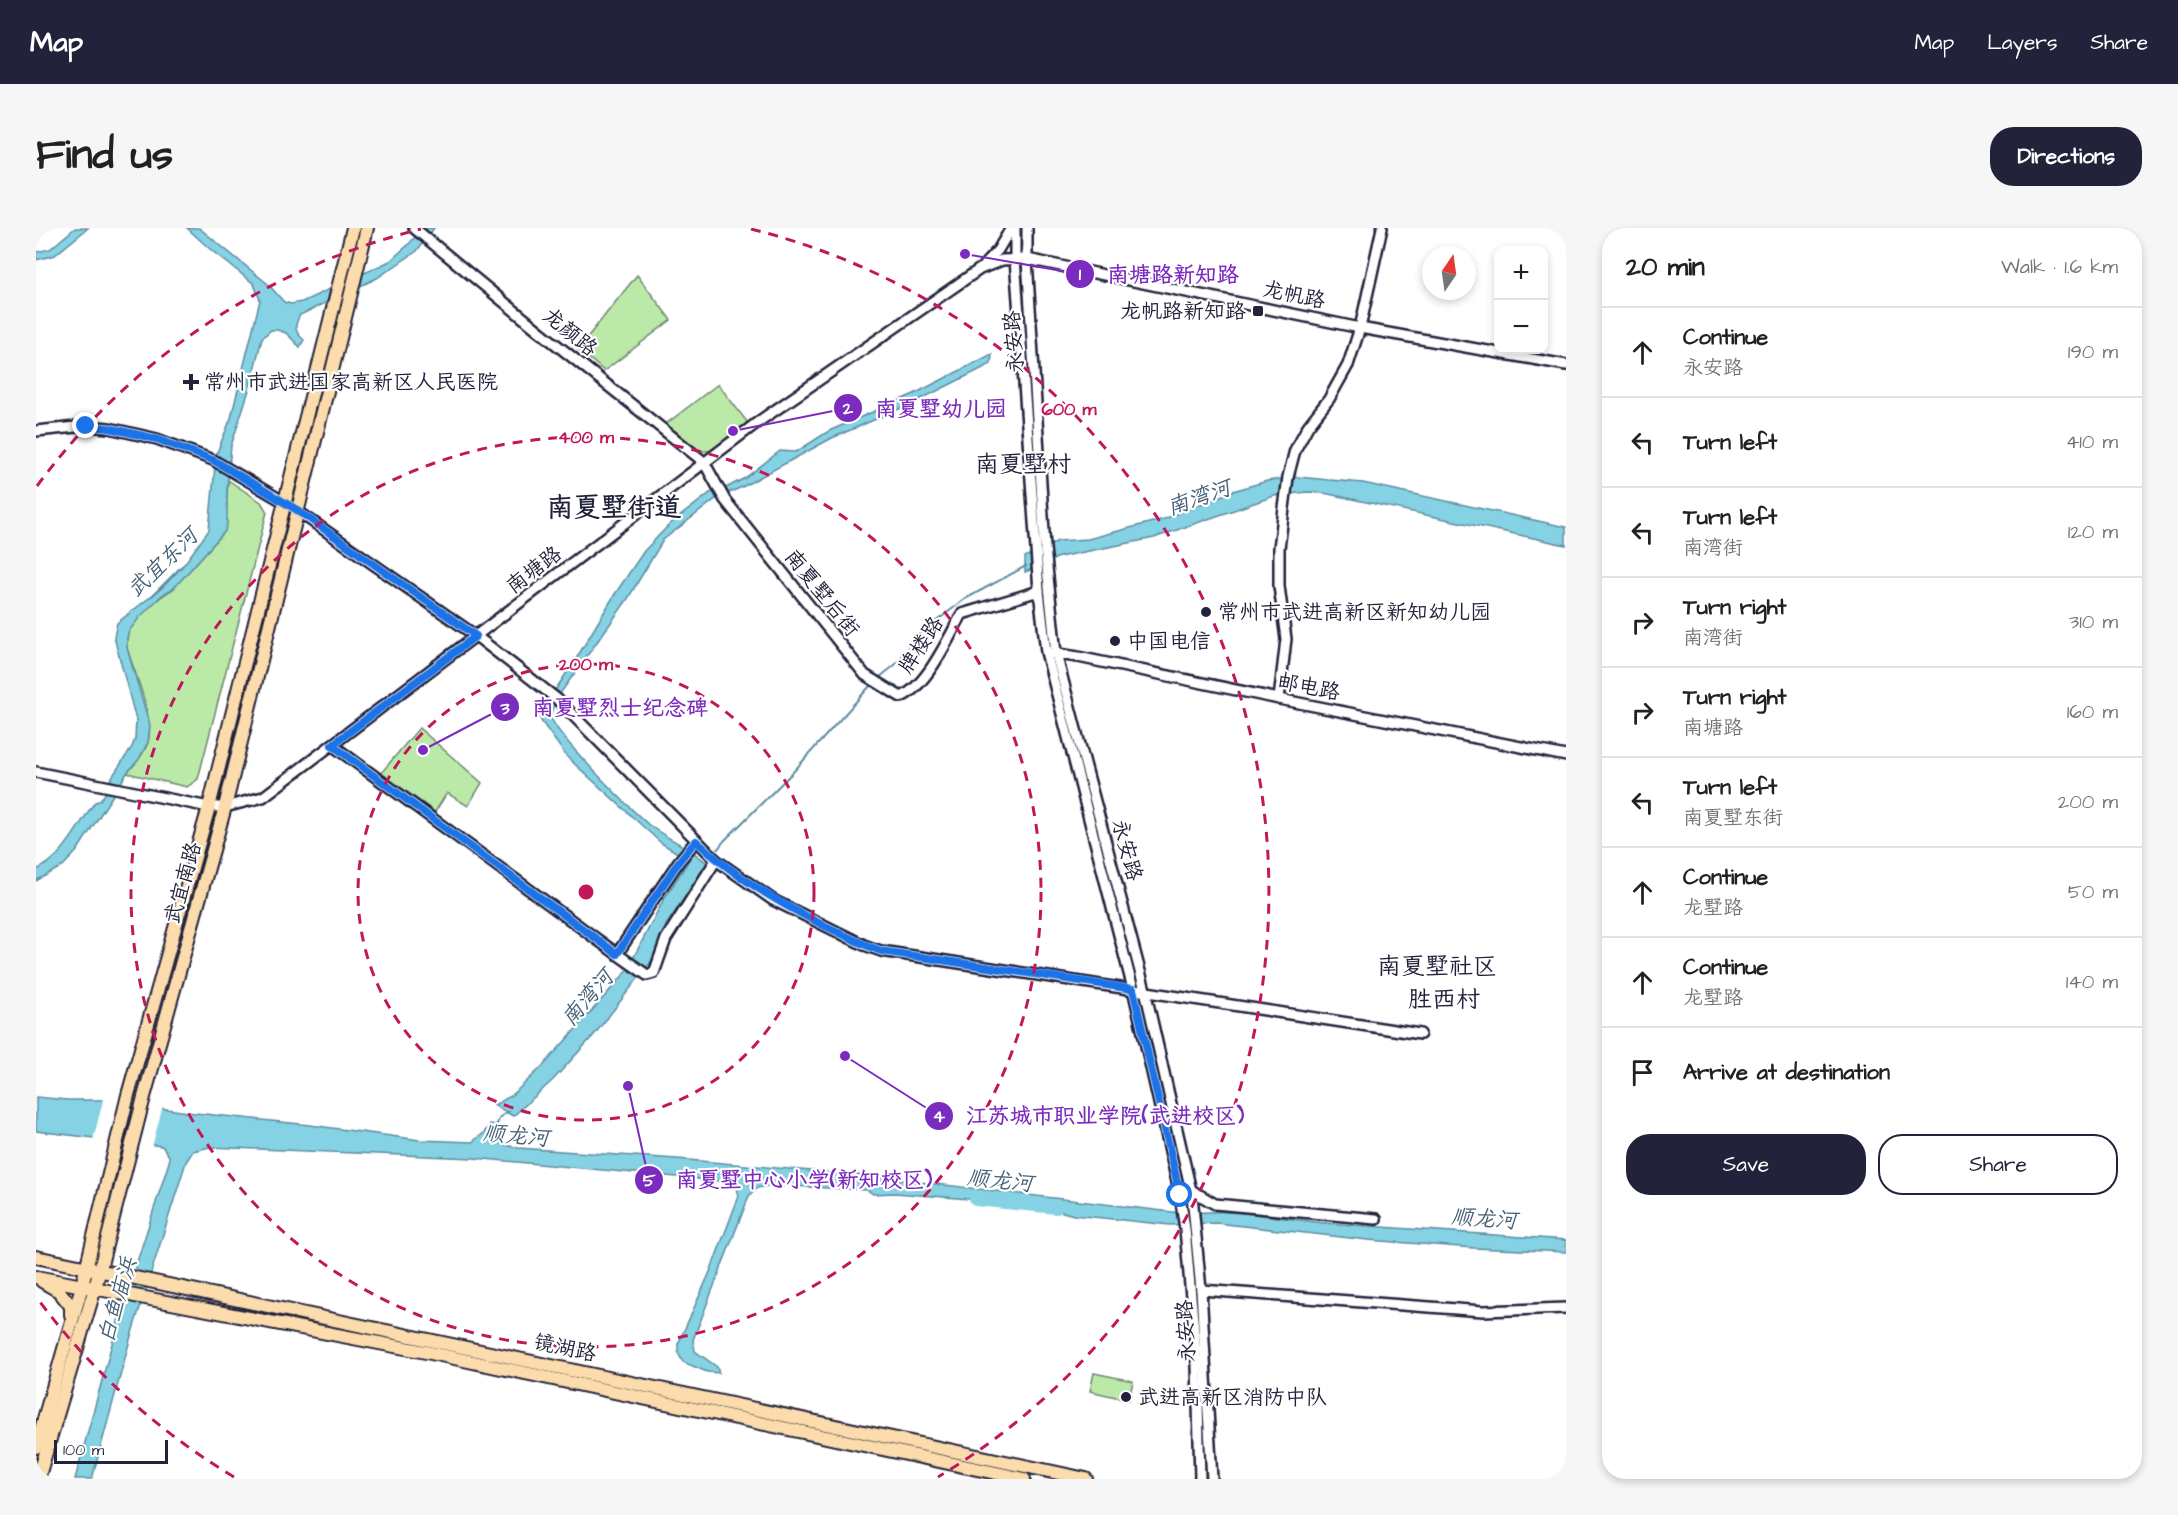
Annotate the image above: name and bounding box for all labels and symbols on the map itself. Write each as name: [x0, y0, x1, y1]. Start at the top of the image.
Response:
north arrow: [1422, 246, 1476, 300]
callout: 南塘路新知路: [1065, 254, 1251, 294]
text: 南塘路新知路: [1107, 260, 1239, 291]
text: 1: [1079, 262, 1082, 287]
street label: 龙帆路: [1260, 274, 1328, 316]
place label: 龙帆路新知路: [1120, 297, 1246, 326]
street label: 龙颜路: [536, 301, 604, 363]
marker: 龙帆路新知路: [1251, 304, 1265, 318]
street label: 永安路: [997, 310, 1031, 374]
place label: 常州市武进国家高新区人民医院: [204, 368, 498, 397]
marker: 常州市武进国家高新区人民医院: [182, 373, 200, 391]
callout: 南夏墅幼儿园: [833, 388, 1019, 428]
text: 南夏墅幼儿园: [875, 394, 1007, 425]
text: 2: [842, 396, 854, 421]
text: 600 m: [1041, 397, 1098, 422]
route end: [72, 412, 98, 438]
text: 400 m: [558, 425, 615, 450]
district label: 南夏墅村: [975, 448, 1071, 482]
water label: 南湾河: [1163, 472, 1238, 523]
district label: 南夏墅街道: [547, 489, 682, 527]
water label: 武宜东河: [121, 519, 208, 605]
street label: 南塘路: [500, 539, 568, 601]
street label: 南夏墅后街: [778, 543, 866, 643]
place label: 常州市武进高新区新知幼儿园: [1218, 598, 1491, 627]
marker: 常州市武进高新区新知幼儿园: [1199, 605, 1213, 619]
street label: 牌楼路: [892, 611, 950, 679]
place label: 中国电信: [1127, 627, 1211, 656]
marker: 中国电信: [1108, 634, 1122, 648]
text: 200 m: [558, 652, 614, 677]
street label: 邮电路: [1275, 667, 1343, 707]
callout: 南夏墅烈士纪念碑: [490, 687, 720, 727]
text: 南夏墅烈士纪念碑: [532, 693, 708, 724]
text: 3: [499, 696, 510, 721]
street label: 永安路: [1105, 816, 1149, 884]
street label: 武宜南路: [157, 839, 209, 927]
centre of rings: [576, 882, 596, 902]
district label: 南夏墅社区: [1377, 950, 1497, 984]
water label: 南湾河: [555, 961, 623, 1033]
district label: 胜西村: [1408, 983, 1480, 1017]
callout: 江苏城市职业学院(武进校区): [924, 1096, 1256, 1136]
text: 江苏城市职业学院(武进校区): [966, 1101, 1244, 1132]
text: 4: [933, 1104, 946, 1129]
water label: 顺龙河: [482, 1118, 553, 1155]
callout: 南夏墅中心小学(新知校区): [634, 1160, 944, 1200]
water label: 顺龙河: [966, 1162, 1037, 1200]
text: 南夏墅中心小学(新知校区): [676, 1165, 932, 1196]
text: 5: [643, 1168, 656, 1193]
route start: [1166, 1181, 1192, 1207]
water label: 顺龙河: [1450, 1201, 1521, 1237]
water label: 白鱼庙浜: [91, 1252, 145, 1347]
street label: 永安路: [1170, 1299, 1202, 1363]
street label: 镜湖路: [531, 1327, 599, 1369]
place label: 武进高新区消防中队: [1138, 1383, 1327, 1412]
marker: 武进高新区消防中队: [1119, 1390, 1133, 1404]
scale bar: [54, 1437, 168, 1464]

